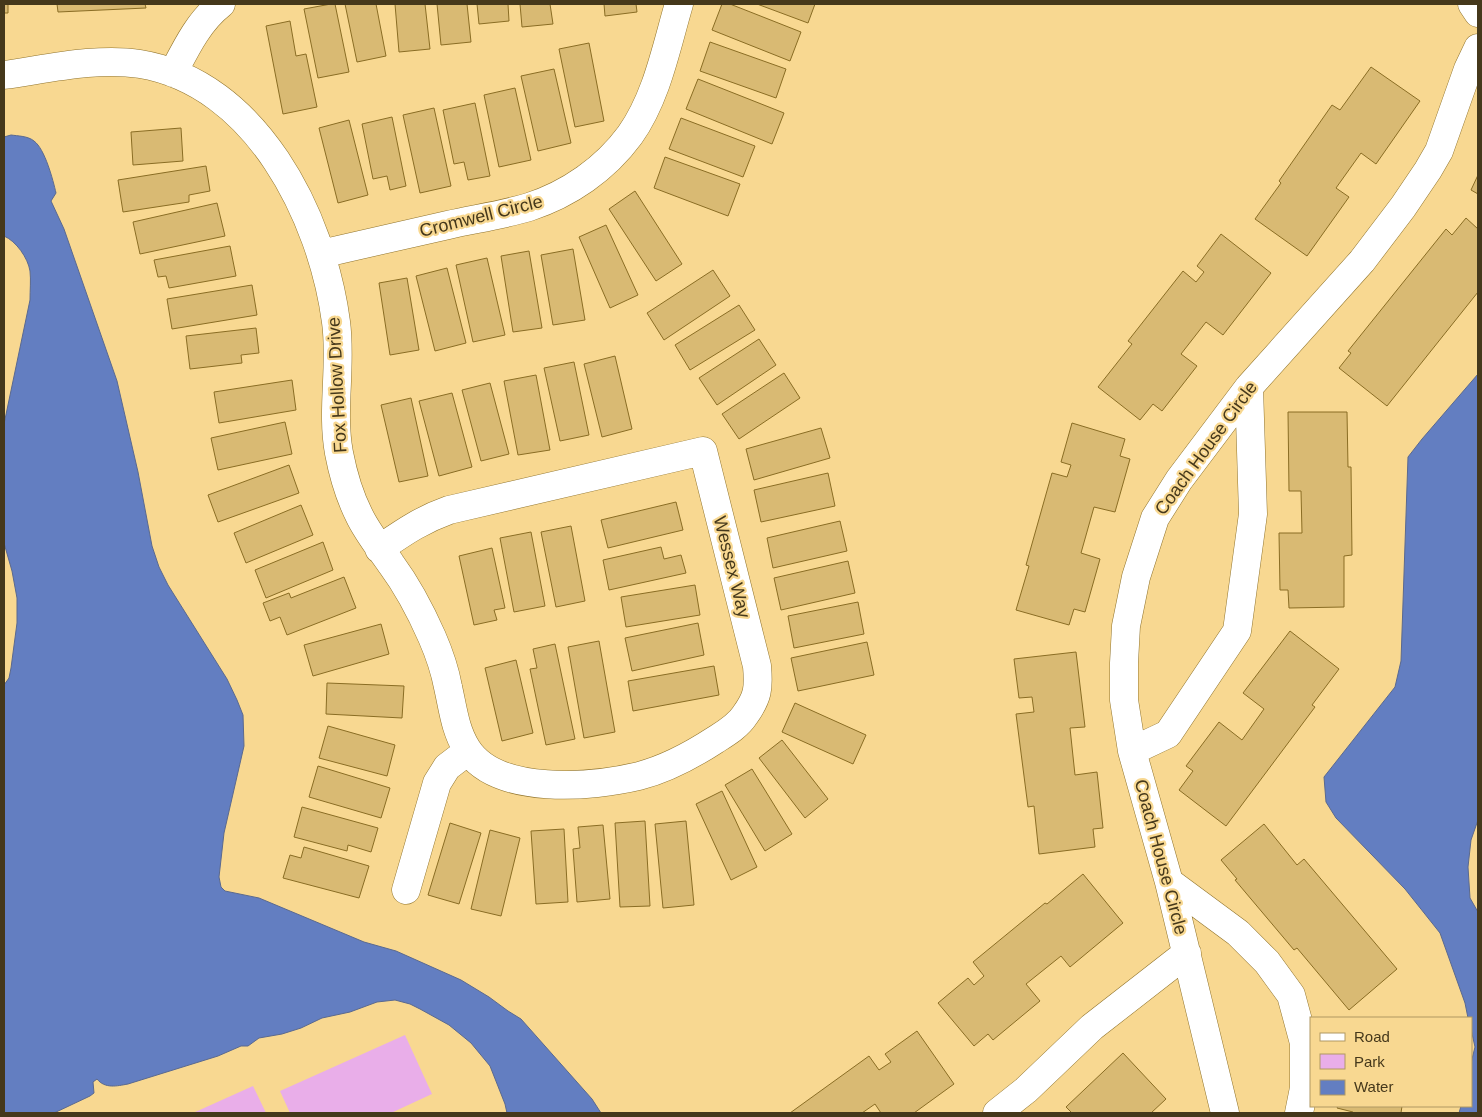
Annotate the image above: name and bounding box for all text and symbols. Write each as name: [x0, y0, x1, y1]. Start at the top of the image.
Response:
street label: Cromwell Circle: [417, 191, 545, 241]
street label: Fox Hollow Drive: [323, 317, 351, 453]
street label: Coach House Circle: [1151, 377, 1261, 519]
street label: Wessex Way: [710, 514, 754, 620]
street label: Coach House Circle: [1131, 777, 1191, 937]
legend: [1310, 1017, 1472, 1107]
text: Road: [1354, 1028, 1390, 1045]
text: Park: [1354, 1053, 1385, 1070]
text: Water: [1354, 1078, 1393, 1095]

